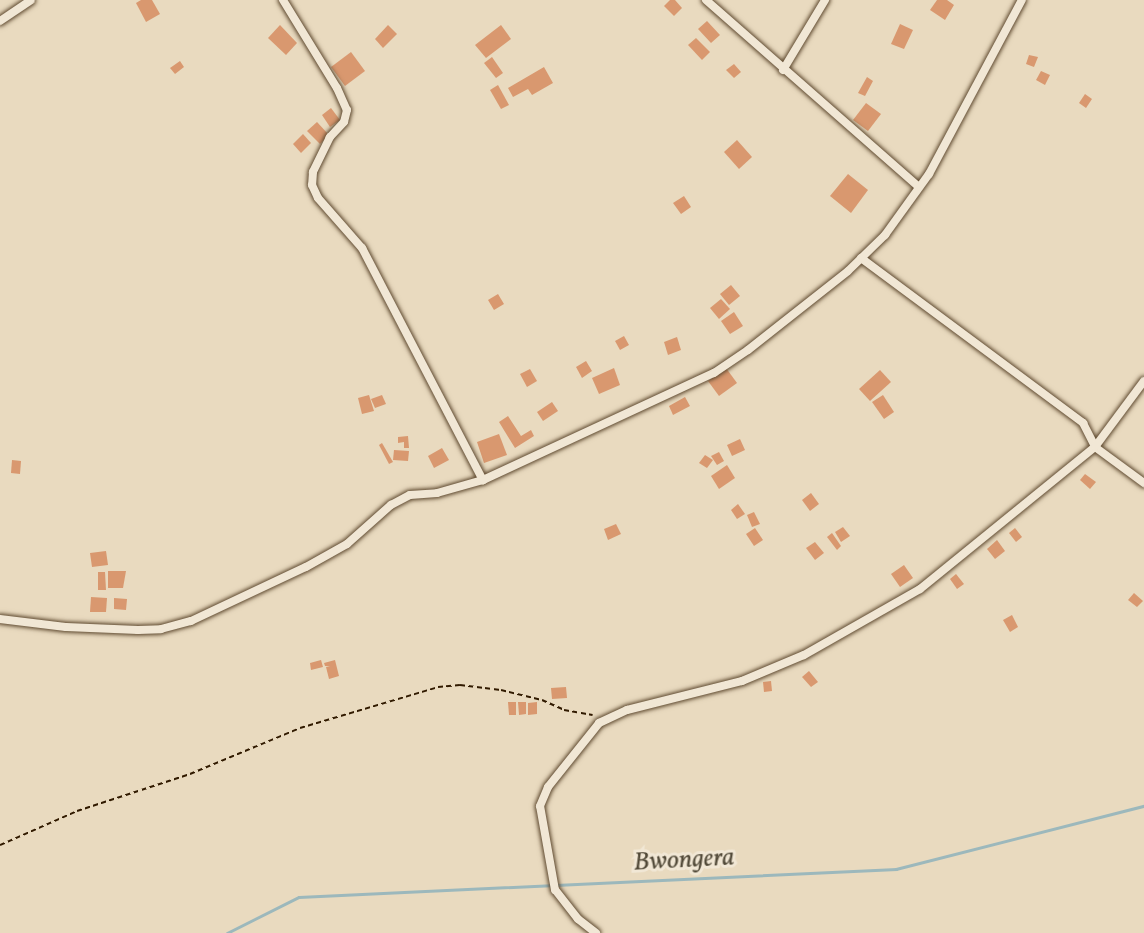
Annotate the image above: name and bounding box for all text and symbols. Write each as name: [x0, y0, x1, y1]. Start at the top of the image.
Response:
water label: Bwongera: [633, 843, 735, 879]

